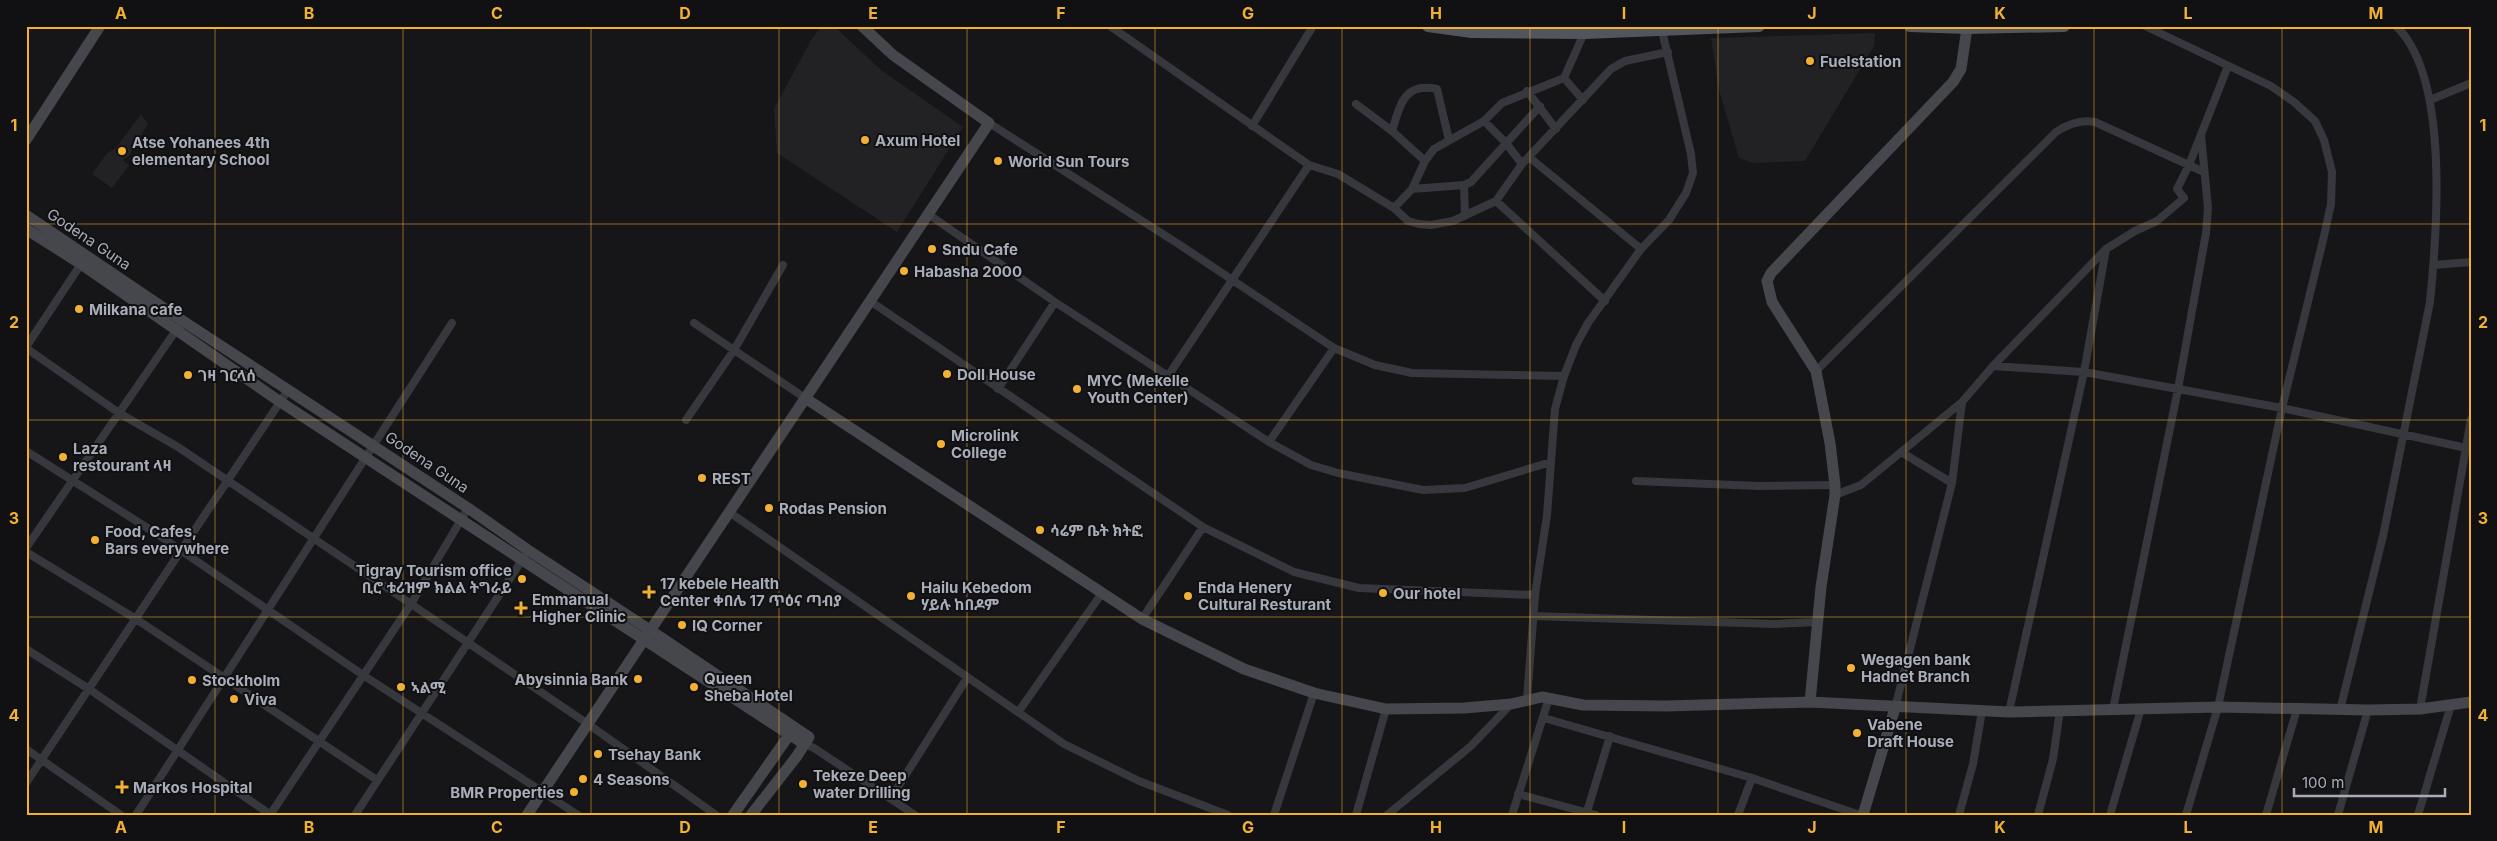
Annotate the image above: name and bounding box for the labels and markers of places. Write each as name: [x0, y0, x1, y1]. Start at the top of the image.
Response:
place label: Fuelstation: [1820, 52, 1901, 71]
marker: Fuelstation: [1804, 55, 1816, 67]
place label: Axum Hotel: [875, 131, 960, 150]
place label: Atse Yohanees 4th elementary School: [132, 133, 270, 169]
marker: Axum Hotel: [859, 134, 871, 146]
marker: Atse Yohanees 4th elementary School: [116, 145, 128, 157]
place label: World Sun Tours: [1008, 152, 1129, 171]
marker: World Sun Tours: [992, 155, 1004, 167]
place label: Sndu Cafe: [942, 240, 1018, 259]
marker: Sndu Cafe: [926, 243, 938, 255]
place label: Habasha 2000: [914, 262, 1022, 281]
marker: Habasha 2000: [898, 265, 910, 277]
place label: Milkana cafe: [89, 300, 182, 319]
marker: Milkana cafe: [73, 303, 85, 315]
place label: Doll House: [957, 365, 1036, 384]
place label: ገዛ ገርላሰ: [198, 366, 256, 385]
marker: Doll House: [941, 368, 953, 380]
marker: ገዛ ገርላሰ: [182, 369, 194, 381]
place label: MYC (Mekelle Youth Center): [1087, 371, 1189, 407]
marker: MYC (Mekelle Youth Center): [1071, 383, 1083, 395]
place label: Microlink College: [951, 426, 1019, 462]
marker: Microlink College: [935, 438, 947, 450]
place label: Laza restourant ላዛ: [73, 439, 171, 475]
marker: Laza restourant ላዛ: [57, 451, 69, 463]
place label: REST: [712, 469, 751, 488]
marker: REST: [696, 472, 708, 484]
place label: Rodas Pension: [779, 499, 887, 518]
marker: Rodas Pension: [763, 502, 775, 514]
place label: ሳሬም ቤት ክትፎ: [1050, 521, 1143, 540]
place label: Food, Cafes, Bars everywhere: [105, 522, 229, 558]
marker: ሳሬም ቤት ክትፎ: [1034, 524, 1046, 536]
marker: Food, Cafes, Bars everywhere: [89, 534, 101, 546]
place label: Tigray Tourism office ቢሮ ቱሪዝም ክልል ትግራይ: [356, 561, 512, 597]
marker: Tigray Tourism office ቢሮ ቱሪዝም ክልል ትግራይ: [516, 573, 528, 585]
place label: 17 kebele Health Center ቀበሌ 17 ጥዕና ጣብያ: [660, 574, 842, 610]
place label: Hailu Kebedom ሃይሉ ከበዶም: [921, 578, 1032, 614]
place label: Enda Henery Cultural Resturant: [1198, 578, 1332, 614]
place label: Our hotel: [1393, 584, 1460, 603]
marker: 17 kebele Health Center ቀበሌ 17 ጥዕና ጣብያ: [642, 585, 656, 599]
marker: Our hotel: [1377, 587, 1389, 599]
place label: Emmanual Higher Clinic: [532, 590, 626, 626]
marker: Hailu Kebedom ሃይሉ ከበዶም: [905, 590, 917, 602]
marker: Enda Henery Cultural Resturant: [1182, 590, 1194, 602]
marker: Emmanual Higher Clinic: [514, 601, 528, 615]
place label: IQ Corner: [692, 616, 762, 635]
marker: IQ Corner: [676, 619, 688, 631]
place label: Wegagen bank Hadnet Branch: [1861, 650, 1971, 686]
marker: Wegagen bank Hadnet Branch: [1845, 662, 1857, 674]
place label: Queen Sheba Hotel: [704, 669, 793, 705]
place label: Abysinnia Bank: [514, 670, 628, 689]
place label: Stockholm: [202, 671, 280, 690]
marker: Abysinnia Bank: [632, 673, 644, 685]
marker: Stockholm: [186, 674, 198, 686]
place label: ኣልሚ: [411, 678, 446, 697]
marker: ኣልሚ: [395, 681, 407, 693]
marker: Queen Sheba Hotel: [688, 681, 700, 693]
place label: Viva: [244, 690, 277, 709]
marker: Viva: [228, 693, 240, 705]
place label: Vabene Draft House: [1867, 715, 1954, 751]
marker: Vabene Draft House: [1851, 727, 1863, 739]
place label: Tsehay Bank: [608, 745, 702, 764]
marker: Tsehay Bank: [592, 748, 604, 760]
place label: Tekeze Deep water Drilling: [813, 766, 911, 802]
place label: 4 Seasons: [593, 770, 670, 789]
marker: 4 Seasons: [577, 773, 589, 785]
place label: Markos Hospital: [133, 778, 252, 797]
marker: Tekeze Deep water Drilling: [797, 778, 809, 790]
marker: Markos Hospital: [115, 780, 129, 794]
place label: BMR Properties: [450, 783, 564, 802]
marker: BMR Properties: [568, 786, 580, 798]

